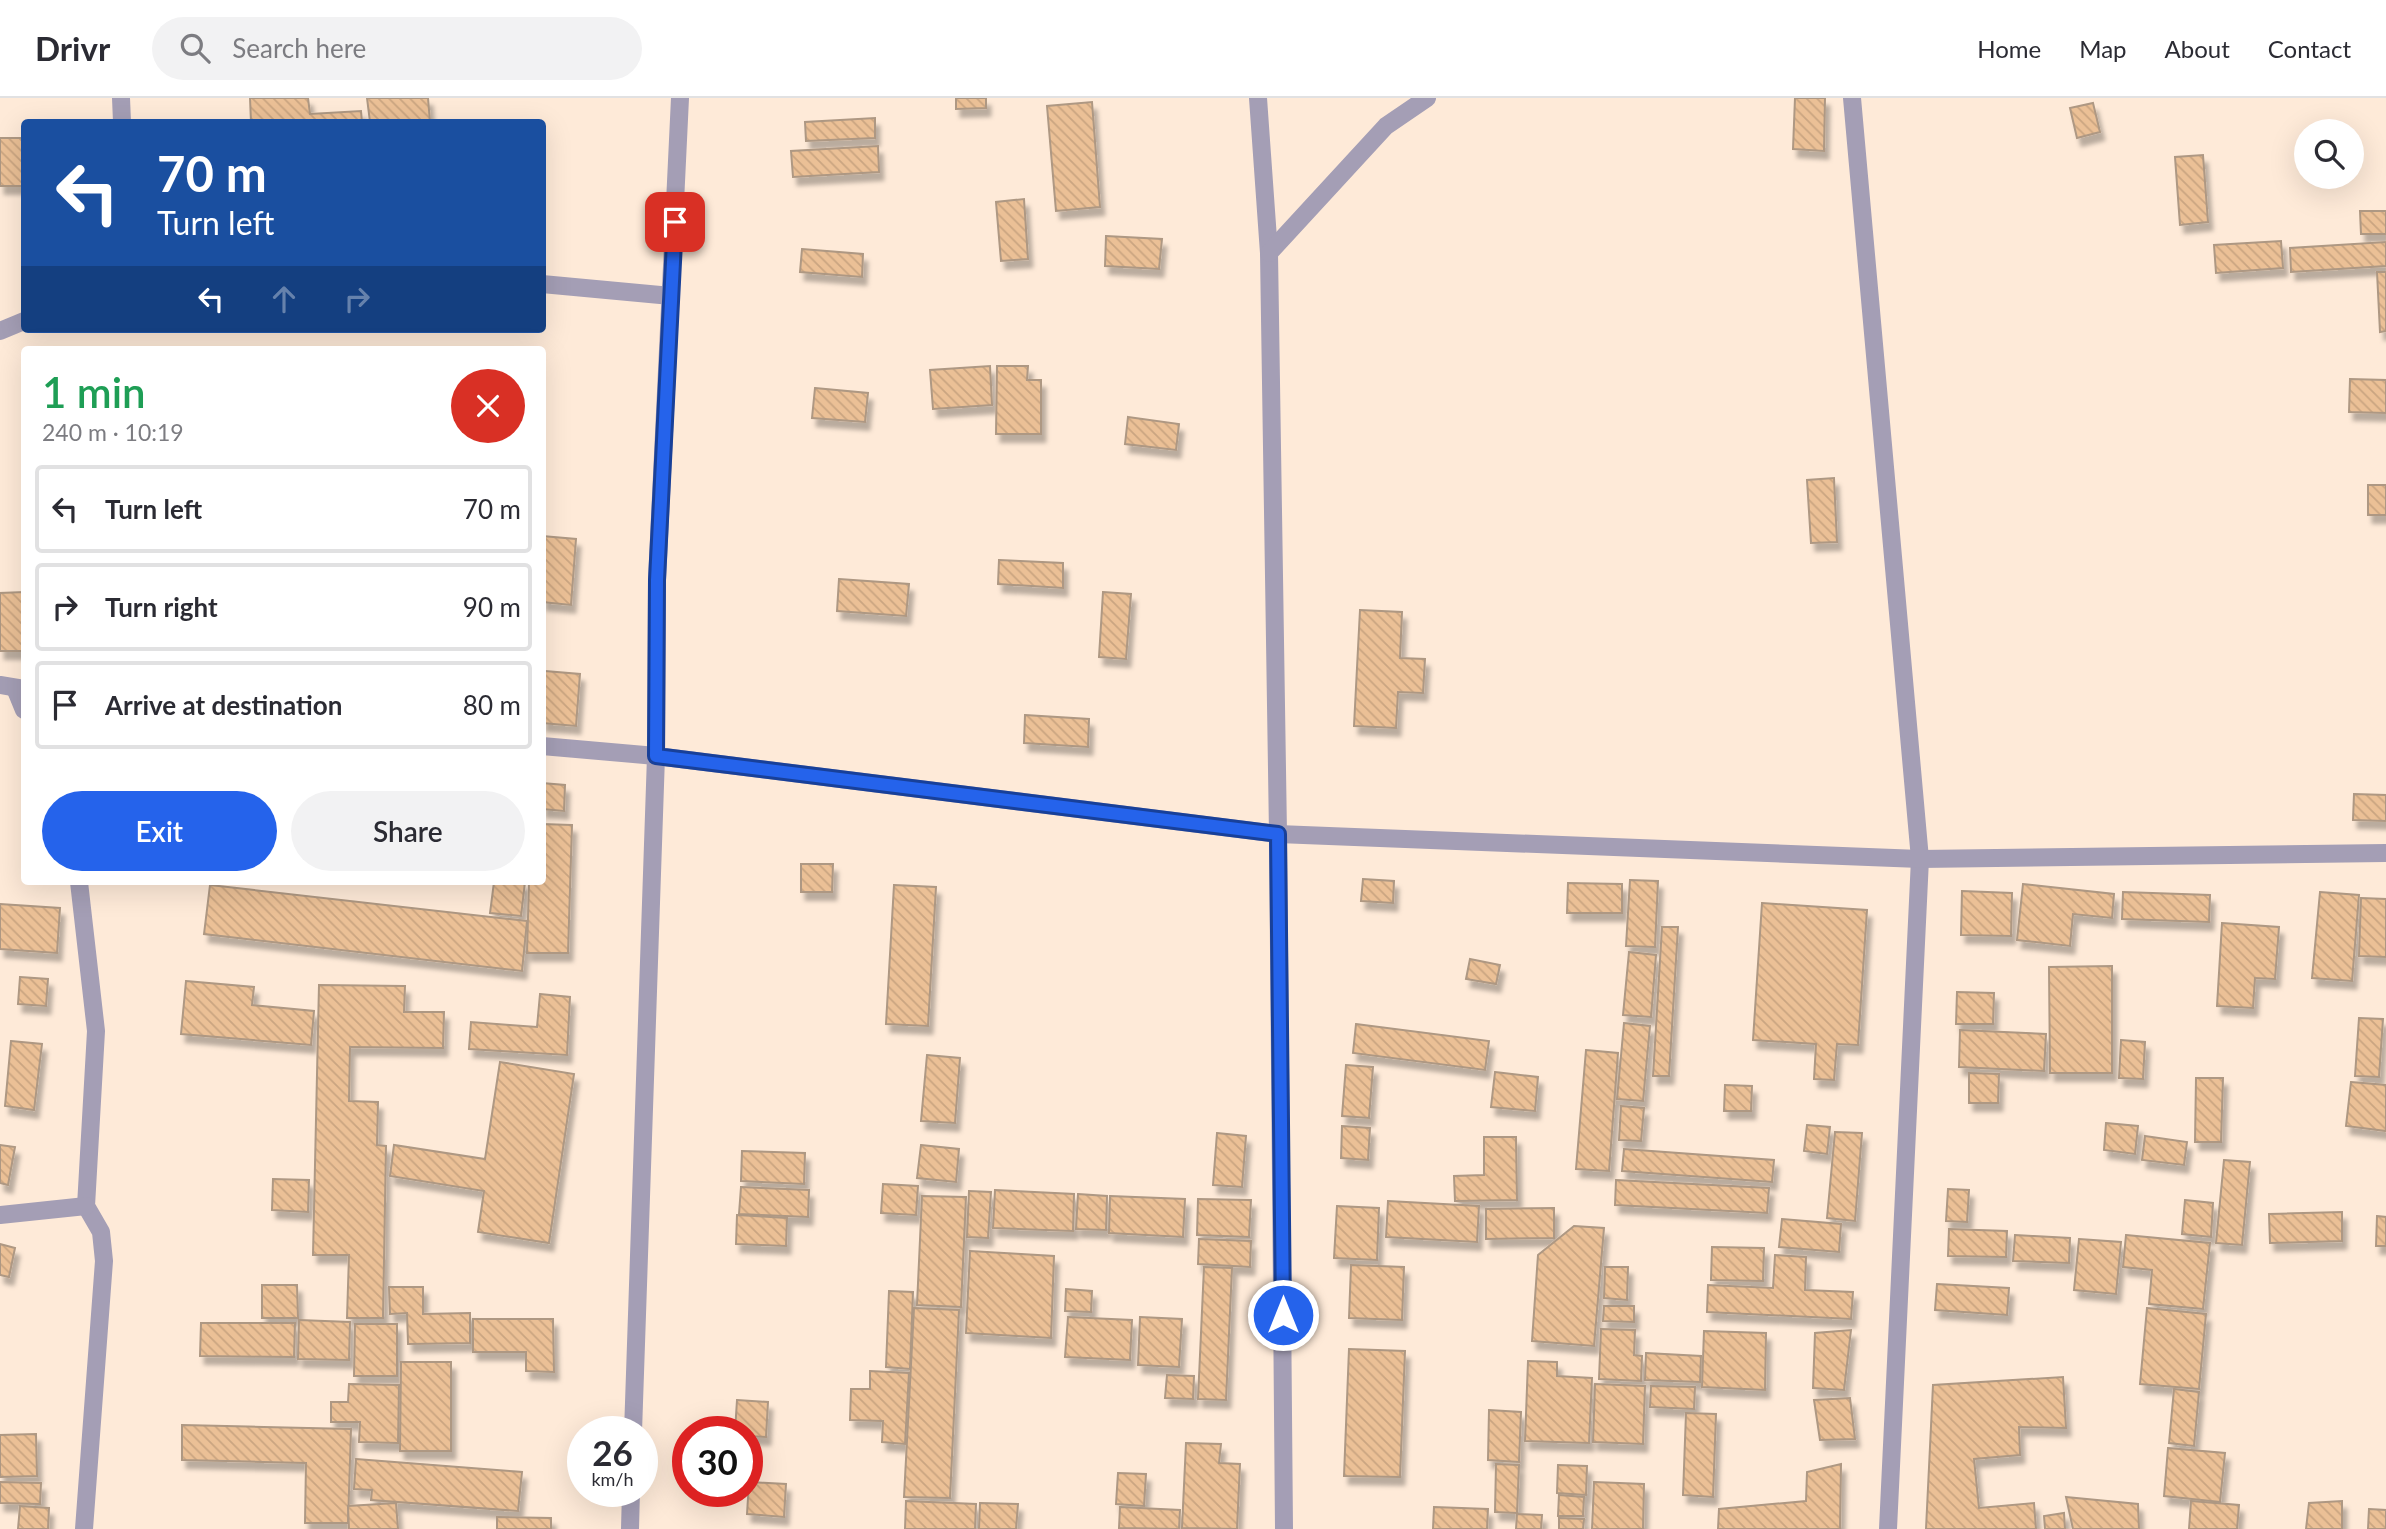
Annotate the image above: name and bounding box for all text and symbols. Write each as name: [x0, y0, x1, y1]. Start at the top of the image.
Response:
search box: [152, 17, 642, 80]
text: Drivr: [35, 28, 110, 68]
icon: search: [176, 29, 214, 67]
text: Search here: [232, 32, 366, 64]
text: Home: [1977, 34, 2041, 63]
text: Map: [2079, 34, 2127, 63]
text: About: [2165, 34, 2230, 63]
text: Contact: [2268, 34, 2351, 63]
map controls: [2294, 119, 2364, 189]
button: search: [2294, 119, 2364, 189]
text: 70 m: [157, 144, 267, 202]
icon: left: [42, 147, 133, 238]
pin: [645, 192, 705, 252]
text: Turn left: [157, 203, 274, 242]
icon: arrive: [656, 203, 694, 241]
icon: left: [192, 280, 230, 318]
icon: ahead: [265, 280, 303, 318]
icon: right: [338, 280, 376, 318]
text: 1 min: [42, 367, 146, 417]
button: close: [451, 369, 525, 443]
text: 240 m · 10:19: [42, 418, 184, 446]
icon: left: [46, 490, 84, 528]
text: Turn left: [105, 493, 202, 525]
text: 70 m: [463, 493, 521, 525]
icon: right: [46, 588, 84, 626]
text: Turn right: [105, 591, 218, 623]
text: 90 m: [463, 591, 521, 623]
icon: arrive: [46, 686, 84, 724]
text: Arrive at destination: [105, 689, 342, 721]
text: 80 m: [463, 689, 521, 721]
button: Exit: [42, 791, 277, 871]
button: Share: [291, 791, 525, 871]
position arrow: [1246, 1278, 1320, 1352]
speed limit sign: 30: [672, 1416, 763, 1507]
text: 26: [592, 1431, 633, 1473]
text: km/h: [591, 1468, 634, 1490]

